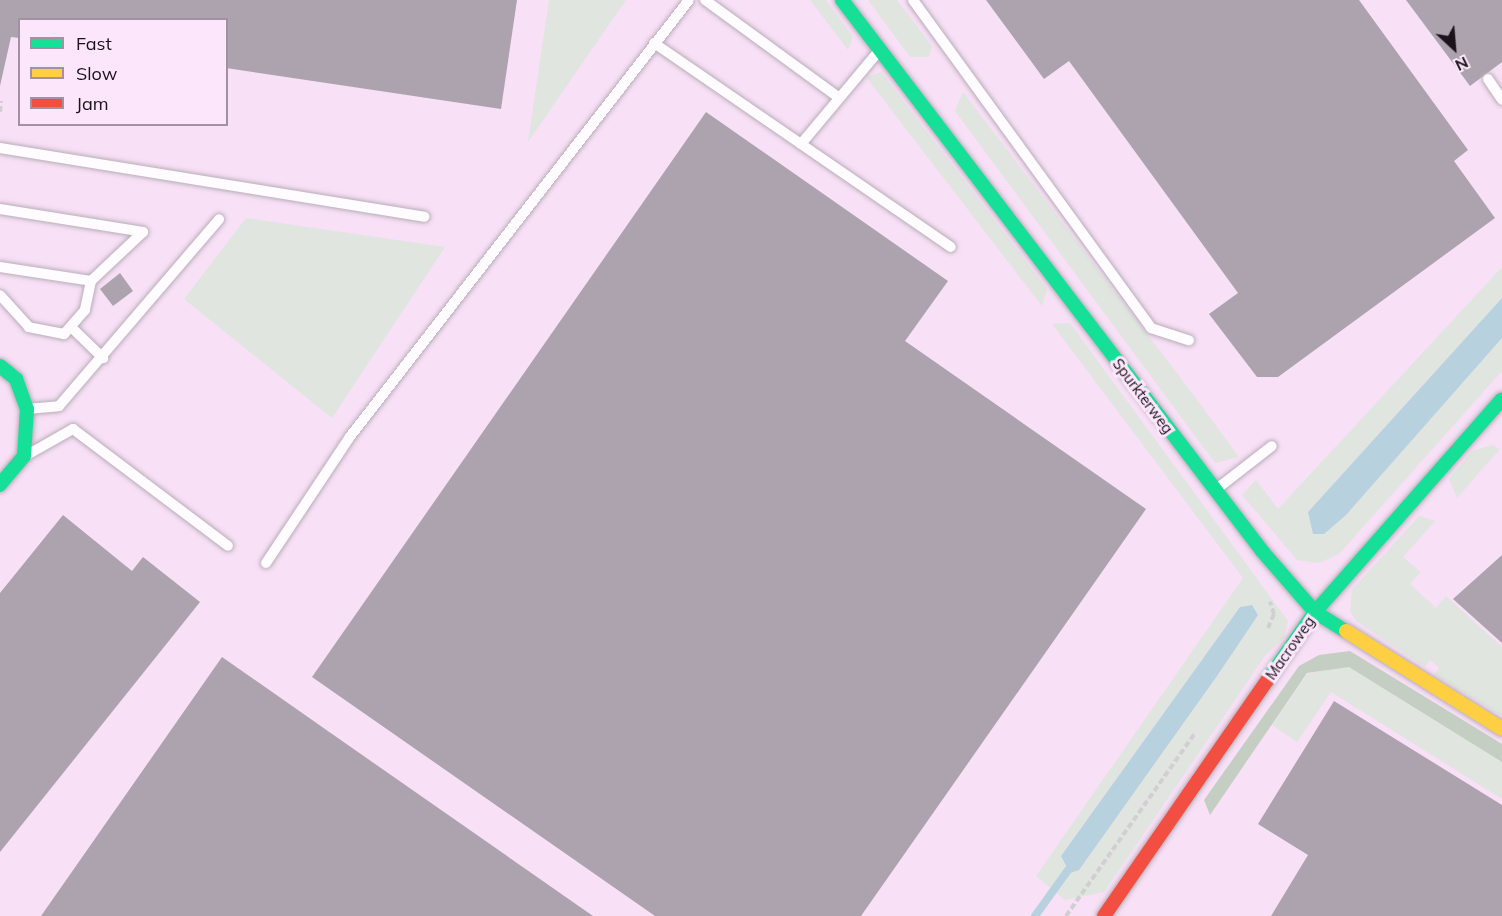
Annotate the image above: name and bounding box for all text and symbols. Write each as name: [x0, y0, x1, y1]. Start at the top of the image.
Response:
legend: [18, 18, 228, 126]
north arrow: [1424, 18, 1484, 78]
text: Fast: [76, 32, 112, 55]
text: N: [1452, 53, 1472, 76]
text: Slow: [76, 62, 117, 85]
text: Jam: [76, 92, 109, 115]
street label: Spurkterweg: [1109, 355, 1177, 437]
street label: Macroweg: [1262, 613, 1318, 683]

